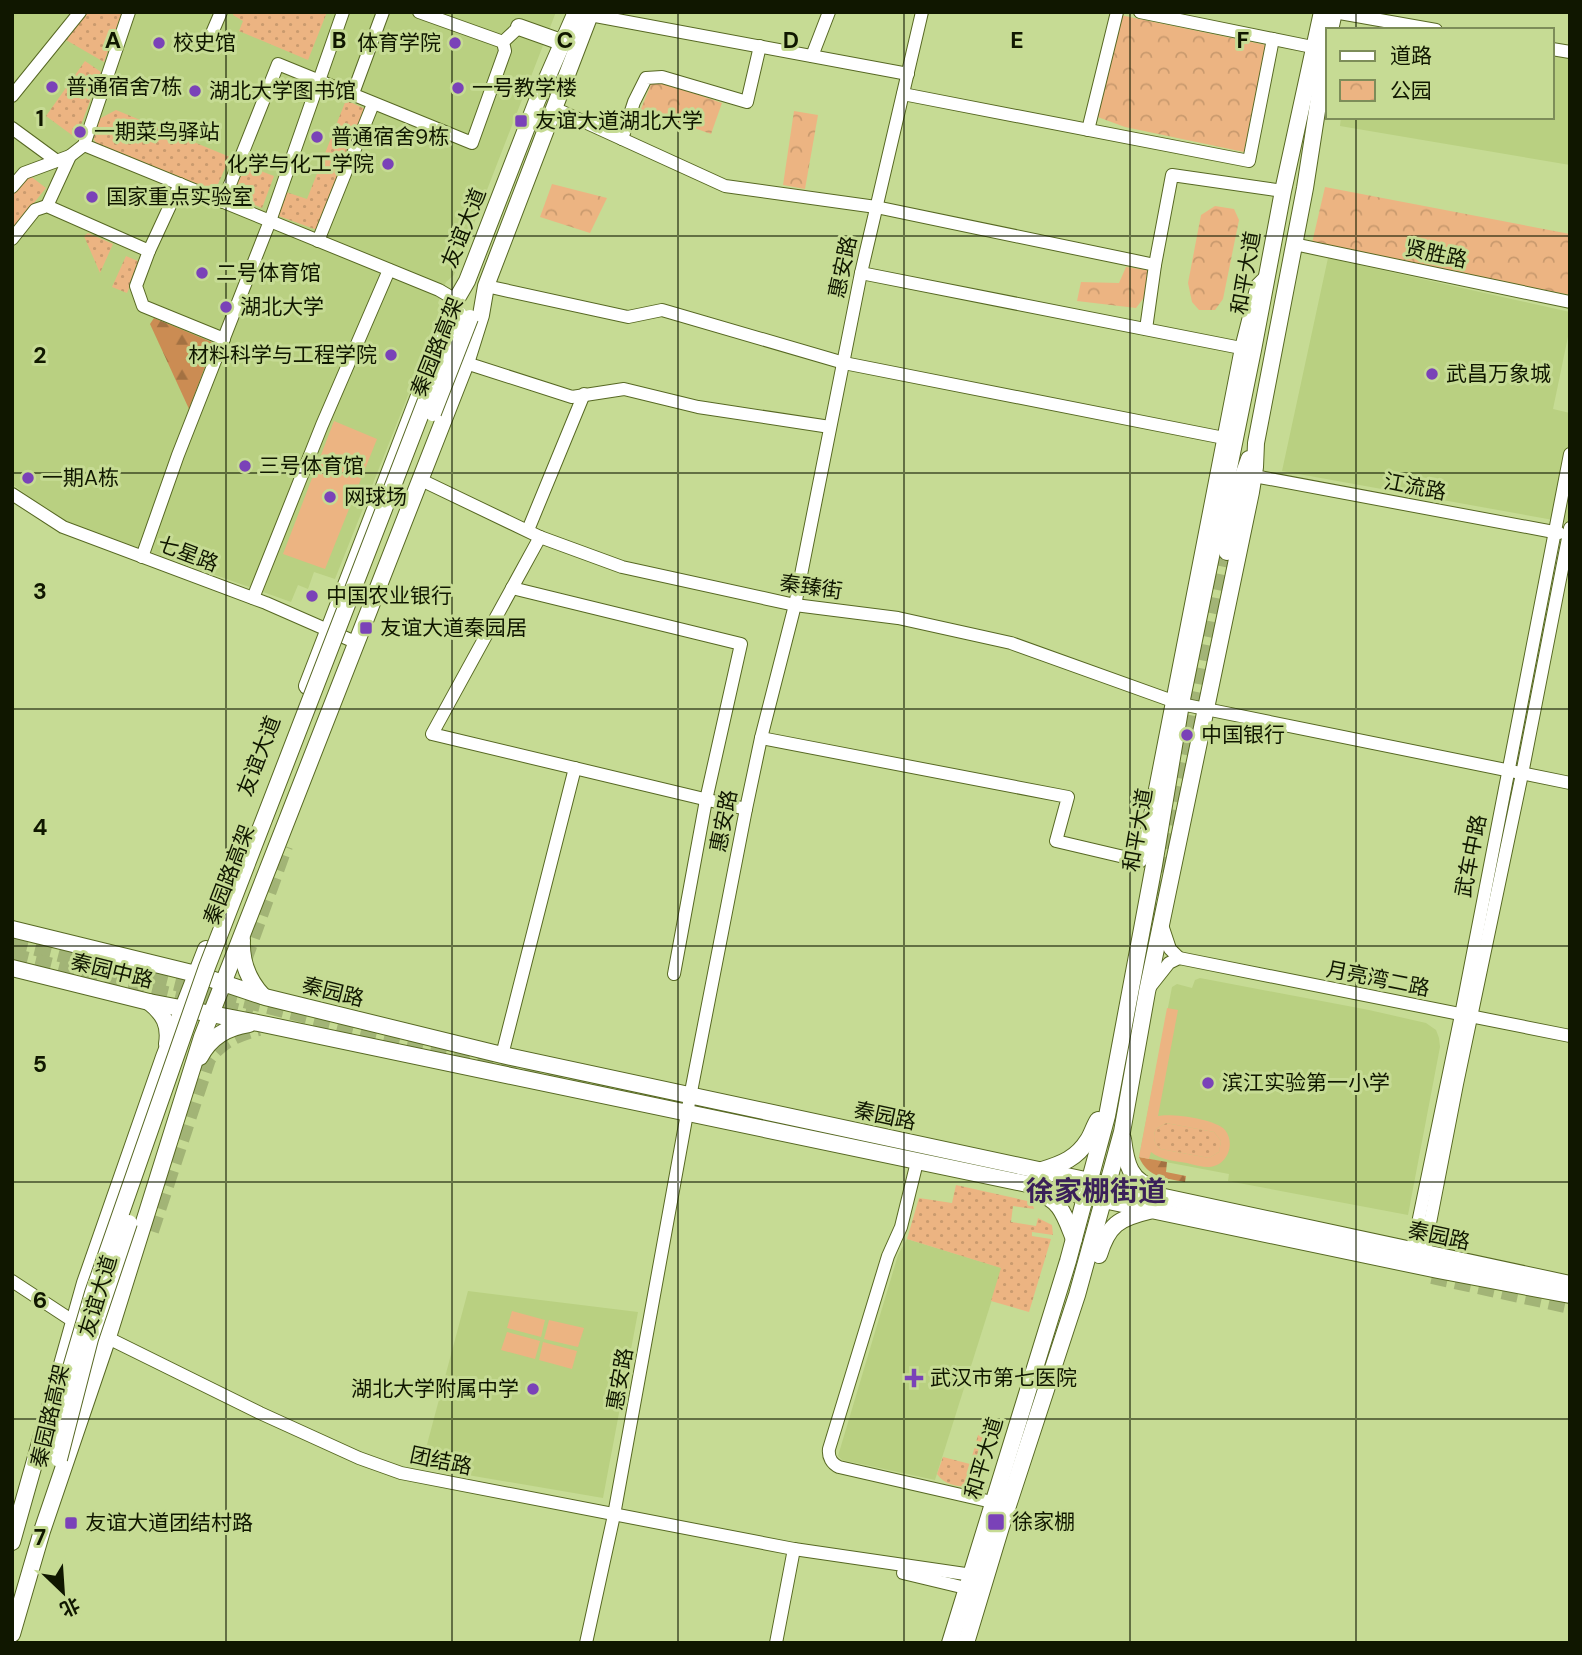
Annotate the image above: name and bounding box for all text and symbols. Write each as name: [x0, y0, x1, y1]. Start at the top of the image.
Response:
text: A: [105, 25, 121, 55]
text: B: [332, 25, 346, 55]
text: C: [557, 25, 573, 55]
text: D: [783, 25, 799, 55]
text: E: [1010, 25, 1024, 55]
text: F: [1237, 25, 1250, 55]
legend: [1326, 28, 1554, 119]
place label: 校史馆: [173, 29, 236, 57]
place label: 体育学院: [357, 29, 441, 57]
marker: 校史馆: [151, 35, 167, 51]
marker: 体育学院: [447, 35, 463, 51]
text: 道路: [1390, 42, 1432, 70]
place label: 普通宿舍7栋: [66, 73, 182, 101]
place label: 一号教学楼: [472, 74, 577, 102]
place label: 湖北大学图书馆: [209, 77, 356, 105]
text: 公园: [1390, 77, 1432, 105]
marker: 普通宿舍7栋: [44, 79, 60, 95]
marker: 一号教学楼: [450, 80, 466, 96]
marker: 湖北大学图书馆: [187, 83, 203, 99]
text: 1: [36, 103, 44, 133]
place label: 友谊大道湖北大学: [535, 107, 703, 135]
marker: 友谊大道湖北大学: [513, 113, 529, 129]
place label: 一期菜鸟驿站: [94, 118, 220, 146]
place label: 普通宿舍9栋: [331, 123, 449, 151]
marker: 一期菜鸟驿站: [72, 124, 88, 140]
marker: 普通宿舍9栋: [309, 129, 325, 145]
place label: 化学与化工学院: [227, 150, 374, 178]
marker: 化学与化工学院: [380, 156, 396, 172]
place label: 国家重点实验室: [106, 183, 253, 211]
street label: 友谊大道: [435, 184, 493, 272]
marker: 国家重点实验室: [84, 189, 100, 205]
street label: 和平大道: [1225, 229, 1267, 317]
street label: 惠安路: [823, 233, 863, 301]
street label: 贤胜路: [1402, 234, 1470, 274]
place label: 二号体育馆: [216, 259, 321, 287]
marker: 二号体育馆: [194, 265, 210, 281]
place label: 湖北大学: [240, 293, 324, 321]
street label: 秦园路高架: [404, 293, 470, 401]
marker: 湖北大学: [218, 299, 234, 315]
text: 2: [33, 340, 47, 370]
place label: 材料科学与工程学院: [188, 341, 377, 369]
marker: 材料科学与工程学院: [383, 347, 399, 363]
place label: 武昌万象城: [1446, 360, 1551, 388]
marker: 武昌万象城: [1424, 366, 1440, 382]
place label: 三号体育馆: [259, 452, 364, 480]
marker: 三号体育馆: [237, 458, 253, 474]
place label: 一期A栋: [42, 464, 119, 492]
street label: 江流路: [1381, 467, 1449, 507]
marker: 一期A栋: [20, 470, 36, 486]
place label: 网球场: [344, 483, 407, 511]
marker: 网球场: [322, 489, 338, 505]
street label: 七星路: [154, 530, 222, 578]
street label: 秦臻街: [778, 569, 844, 605]
text: 3: [33, 576, 47, 606]
place label: 中国农业银行: [326, 582, 452, 610]
marker: 中国农业银行: [304, 588, 320, 604]
place label: 友谊大道秦园居: [380, 614, 527, 642]
marker: 友谊大道秦园居: [358, 620, 374, 636]
street label: 友谊大道: [231, 712, 287, 800]
place label: 中国银行: [1201, 721, 1285, 749]
marker: 中国银行: [1179, 727, 1195, 743]
street label: 和平大道: [1117, 786, 1159, 874]
street label: 惠安路: [704, 787, 744, 855]
text: 4: [33, 812, 48, 842]
street label: 武车中路: [1449, 812, 1493, 900]
street label: 秦园路高架: [197, 821, 261, 929]
street label: 秦园中路: [68, 947, 156, 995]
street label: 月亮湾二路: [1324, 955, 1432, 1003]
street label: 秦园路: [299, 971, 367, 1013]
text: 5: [33, 1049, 47, 1079]
place label: 滨江实验第一小学: [1222, 1069, 1390, 1097]
marker: 滨江实验第一小学: [1200, 1075, 1216, 1091]
street label: 秦园路: [851, 1096, 919, 1136]
district label: 徐家棚街道: [1026, 1173, 1166, 1210]
street label: 秦园路: [1405, 1216, 1473, 1256]
street label: 友谊大道: [72, 1252, 124, 1340]
text: 6: [33, 1285, 47, 1315]
street label: 惠安路: [601, 1346, 639, 1412]
street label: 秦园路高架: [25, 1362, 75, 1470]
place label: 武汉市第七医院: [930, 1364, 1077, 1392]
marker: 武汉市第七医院: [904, 1368, 924, 1388]
place label: 湖北大学附属中学: [351, 1375, 519, 1403]
marker: 湖北大学附属中学: [525, 1381, 541, 1397]
street label: 和平大道: [958, 1414, 1010, 1502]
street label: 团结路: [407, 1441, 475, 1481]
place label: 徐家棚: [1012, 1508, 1075, 1536]
place label: 友谊大道团结村路: [85, 1509, 253, 1537]
marker: 徐家棚: [986, 1512, 1006, 1532]
marker: 友谊大道团结村路: [63, 1515, 79, 1531]
text: 7: [34, 1522, 46, 1552]
north arrow: [28, 1557, 98, 1627]
text: 北: [56, 1592, 84, 1622]

